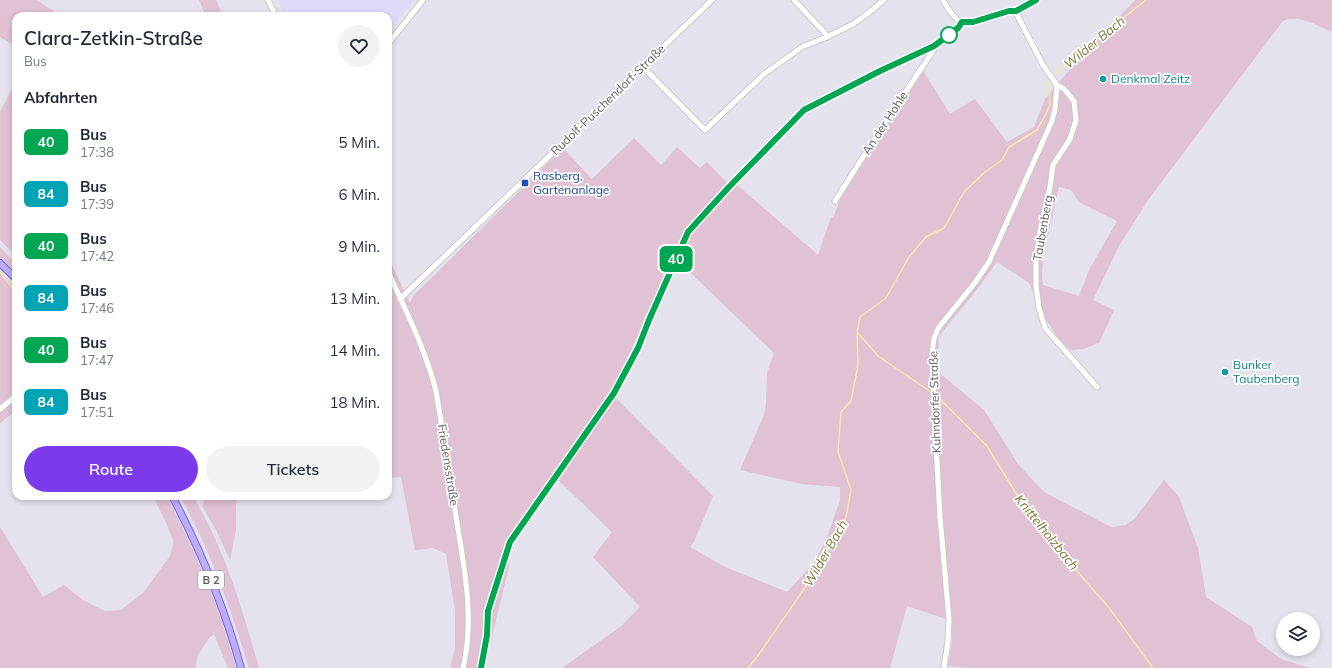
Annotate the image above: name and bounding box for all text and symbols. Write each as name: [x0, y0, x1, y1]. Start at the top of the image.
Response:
water label: Wilder Bach: [1060, 12, 1128, 72]
button: heart: [338, 25, 380, 67]
text: Clara-Zetkin-Straße: [24, 26, 203, 50]
unlabelled marker: [940, 26, 958, 44]
street label: Rudolf-Puschendorf-Straße: [547, 41, 668, 158]
text: Bus: [24, 53, 47, 69]
place label: Denkmal Zeitz: [1111, 71, 1190, 86]
marker: Denkmal Zeitz: [1098, 74, 1108, 84]
text: Abfahrten: [24, 88, 97, 107]
street label: An der Hohle: [859, 88, 911, 157]
text: Bus: [80, 125, 107, 144]
text: 40: [38, 133, 54, 151]
text: 5 Min.: [338, 133, 380, 152]
text: 17:38: [80, 144, 114, 160]
place label: Rasberg, Gartenanlage: [533, 168, 609, 197]
text: Bus: [80, 177, 107, 196]
marker: Rasberg, Gartenanlage: [520, 178, 530, 188]
text: 84: [38, 185, 54, 203]
text: 6 Min.: [338, 185, 380, 204]
street label: Taubenberg: [1029, 194, 1056, 262]
text: 17:39: [80, 196, 114, 212]
text: Bus: [80, 229, 107, 248]
text: 40: [38, 237, 54, 255]
text: 9 Min.: [338, 237, 380, 256]
line badge: 40: [658, 246, 694, 272]
text: 17:42: [80, 248, 114, 264]
text: 40: [668, 250, 684, 268]
text: Bus: [80, 281, 107, 300]
text: 84: [38, 289, 54, 307]
text: 13 Min.: [329, 289, 380, 308]
text: 17:46: [80, 300, 114, 316]
text: Bus: [80, 333, 107, 352]
text: 40: [38, 341, 54, 359]
text: 14 Min.: [329, 341, 380, 360]
street label: Kuhndorfer Straße: [925, 351, 944, 453]
text: 17:47: [80, 352, 114, 368]
place label: Bunker Taubenberg: [1233, 357, 1299, 386]
marker: Bunker Taubenberg: [1220, 367, 1230, 377]
text: Bus: [80, 385, 107, 404]
text: 84: [38, 393, 54, 411]
text: 18 Min.: [329, 393, 380, 412]
text: 17:51: [80, 404, 114, 420]
street label: Friedensstraße: [435, 423, 462, 507]
button: Route: [24, 446, 198, 492]
button: Tickets: [206, 446, 380, 492]
water label: Knittelholzbach: [1012, 491, 1082, 573]
water label: Wilder Bach: [799, 517, 851, 589]
road number: B 2: [198, 571, 224, 589]
map controls: [1276, 612, 1320, 656]
button: layers: [1276, 612, 1320, 656]

